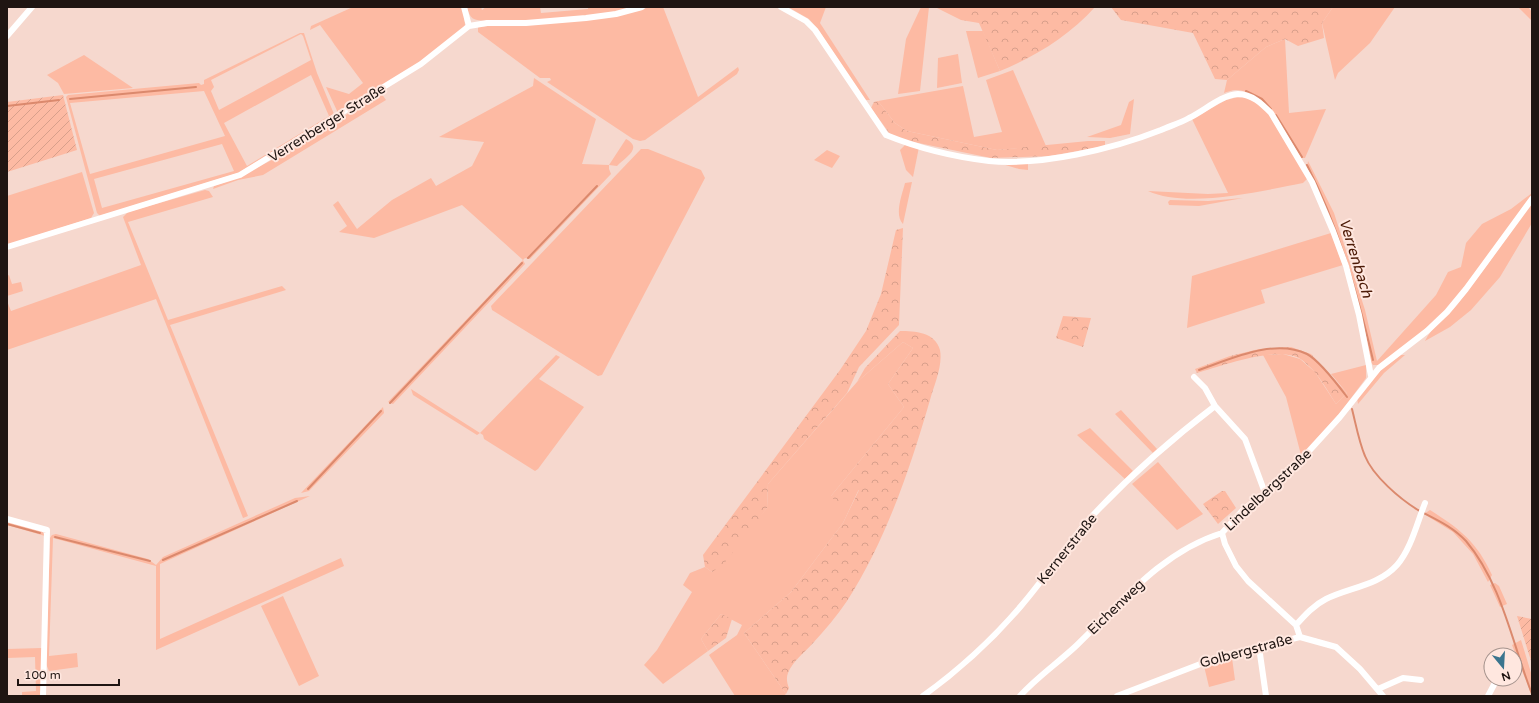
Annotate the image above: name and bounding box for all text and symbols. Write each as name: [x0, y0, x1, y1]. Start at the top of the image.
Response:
street label: Verrenberger Straße: [265, 80, 389, 166]
water label: Verrenbach: [1335, 216, 1377, 301]
street label: Lindelbergstraße: [1221, 445, 1315, 535]
street label: Kernerstraße: [1033, 510, 1101, 588]
street label: Eichenweg: [1084, 576, 1148, 638]
street label: Golbergstraße: [1198, 630, 1294, 672]
north arrow: [1483, 647, 1523, 687]
scale bar: [18, 661, 119, 687]
text: 100 m: [24, 668, 61, 682]
text: N: [1500, 668, 1512, 684]

